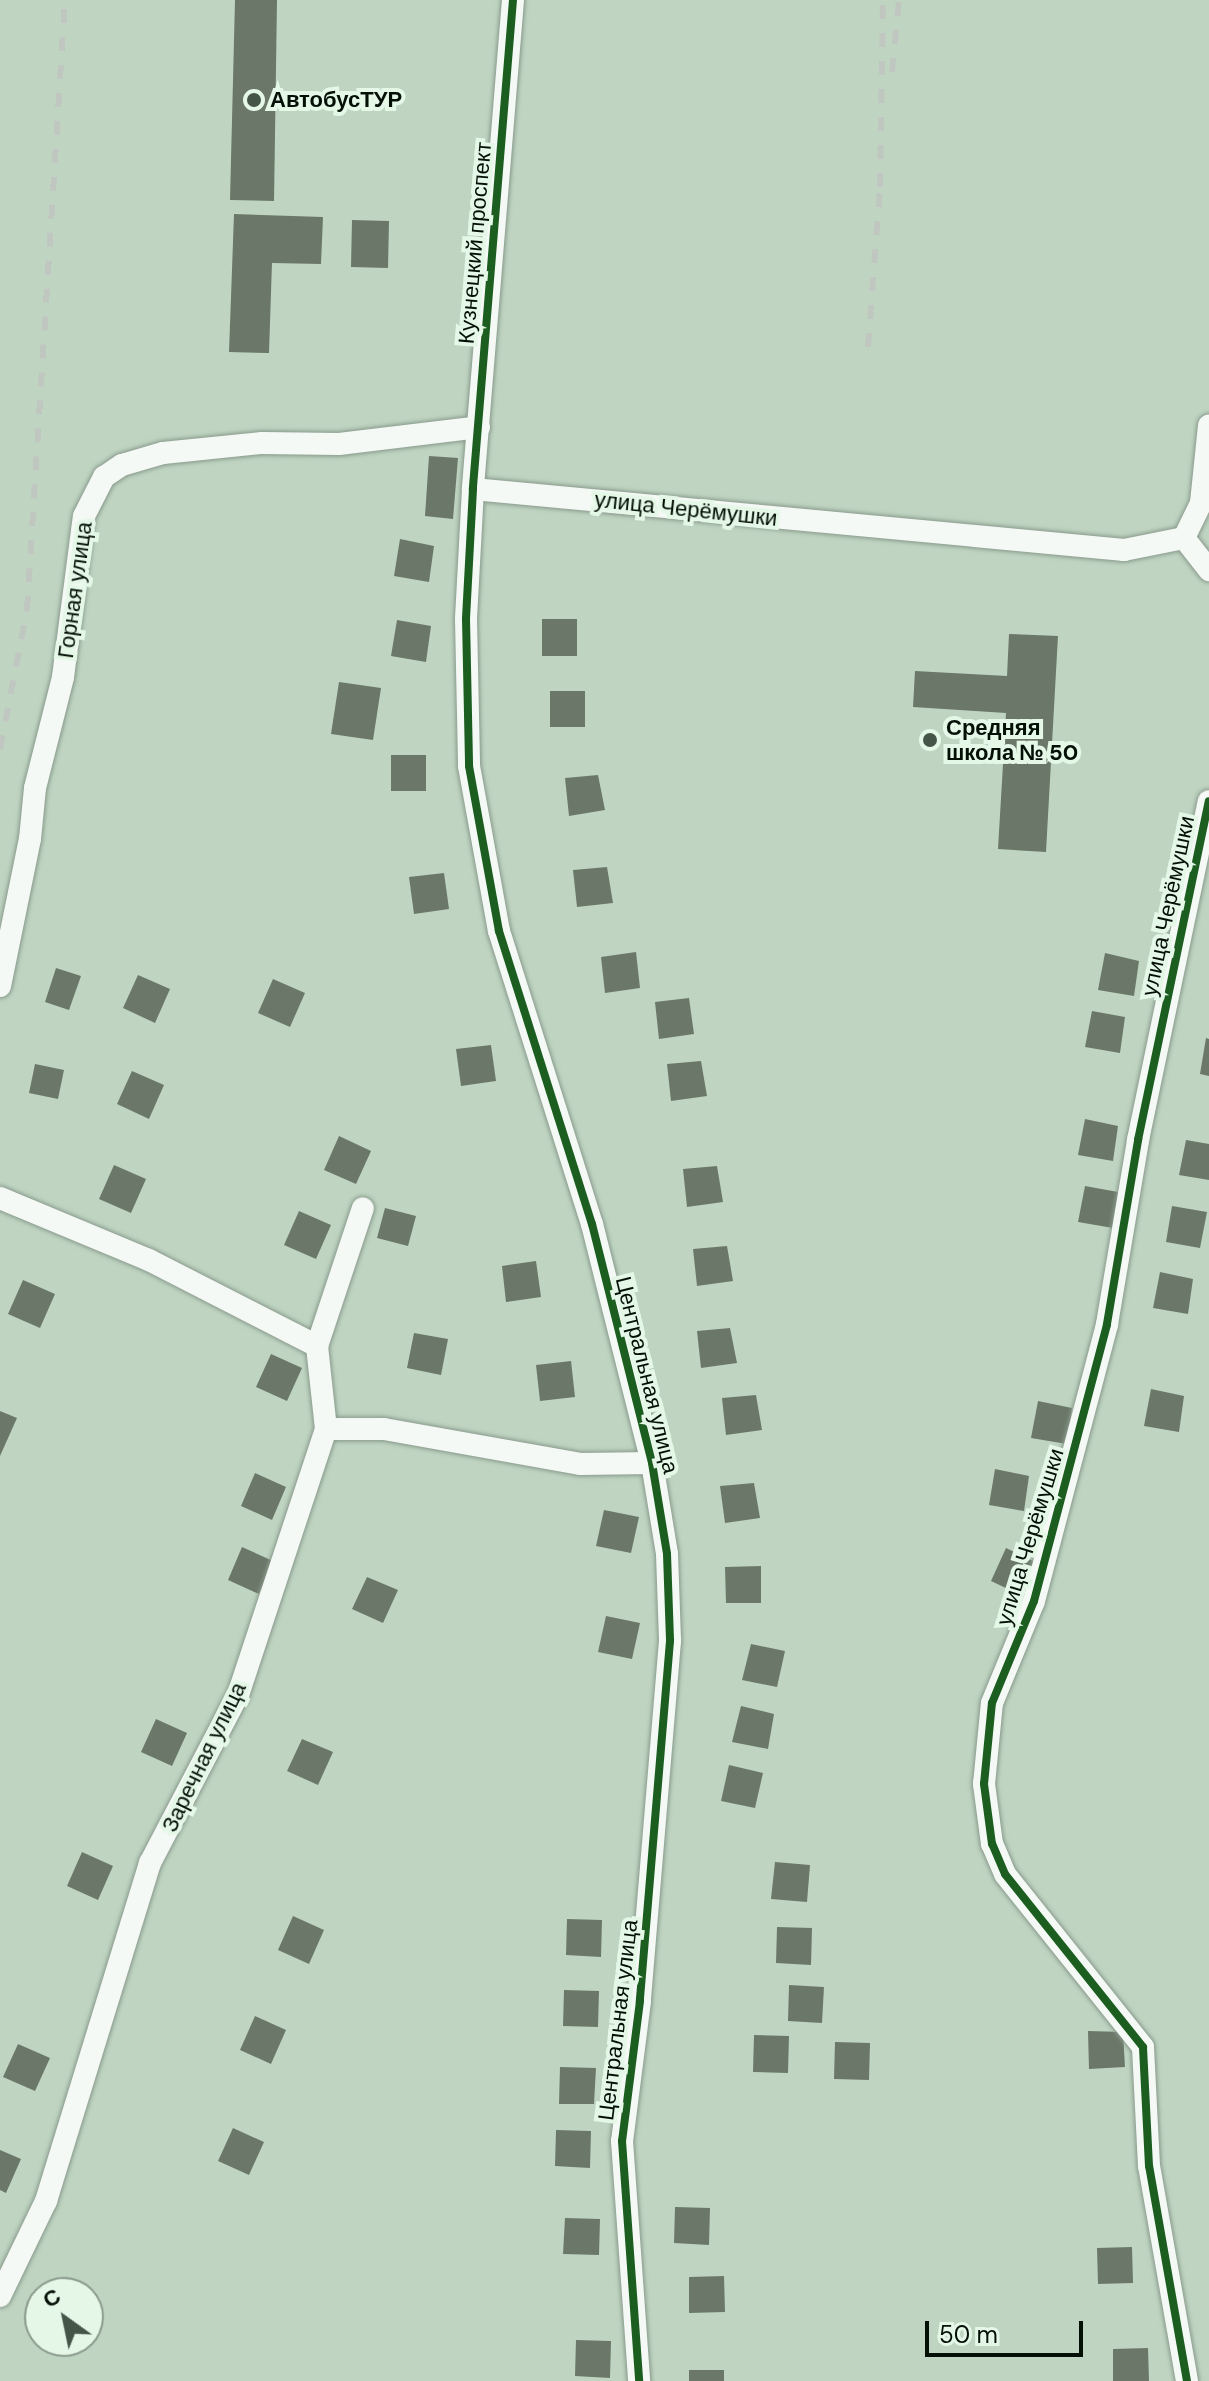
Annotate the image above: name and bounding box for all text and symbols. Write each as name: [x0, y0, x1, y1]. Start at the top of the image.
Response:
place label: АвтобусТУР: [270, 87, 402, 113]
marker: АвтобусТУР: [245, 91, 263, 109]
street label: Кузнецкий проспект: [453, 141, 497, 345]
street label: улица Черёмушки: [593, 486, 779, 532]
street label: Горная улица: [52, 520, 98, 660]
place label: Средняя школа № 50: [946, 714, 1078, 766]
marker: Средняя школа № 50: [921, 731, 939, 749]
street label: улица Черёмушки: [1136, 813, 1200, 999]
street label: Центральная улица: [610, 1274, 684, 1476]
street label: улица Черёмушки: [991, 1445, 1069, 1629]
street label: Заречная улица: [156, 1678, 252, 1836]
street label: Центральная улица: [593, 1918, 643, 2122]
north arrow: [24, 2277, 104, 2357]
text: С: [37, 2282, 66, 2315]
scale bar: [929, 2305, 1087, 2355]
text: 50 m: [939, 2319, 998, 2350]

